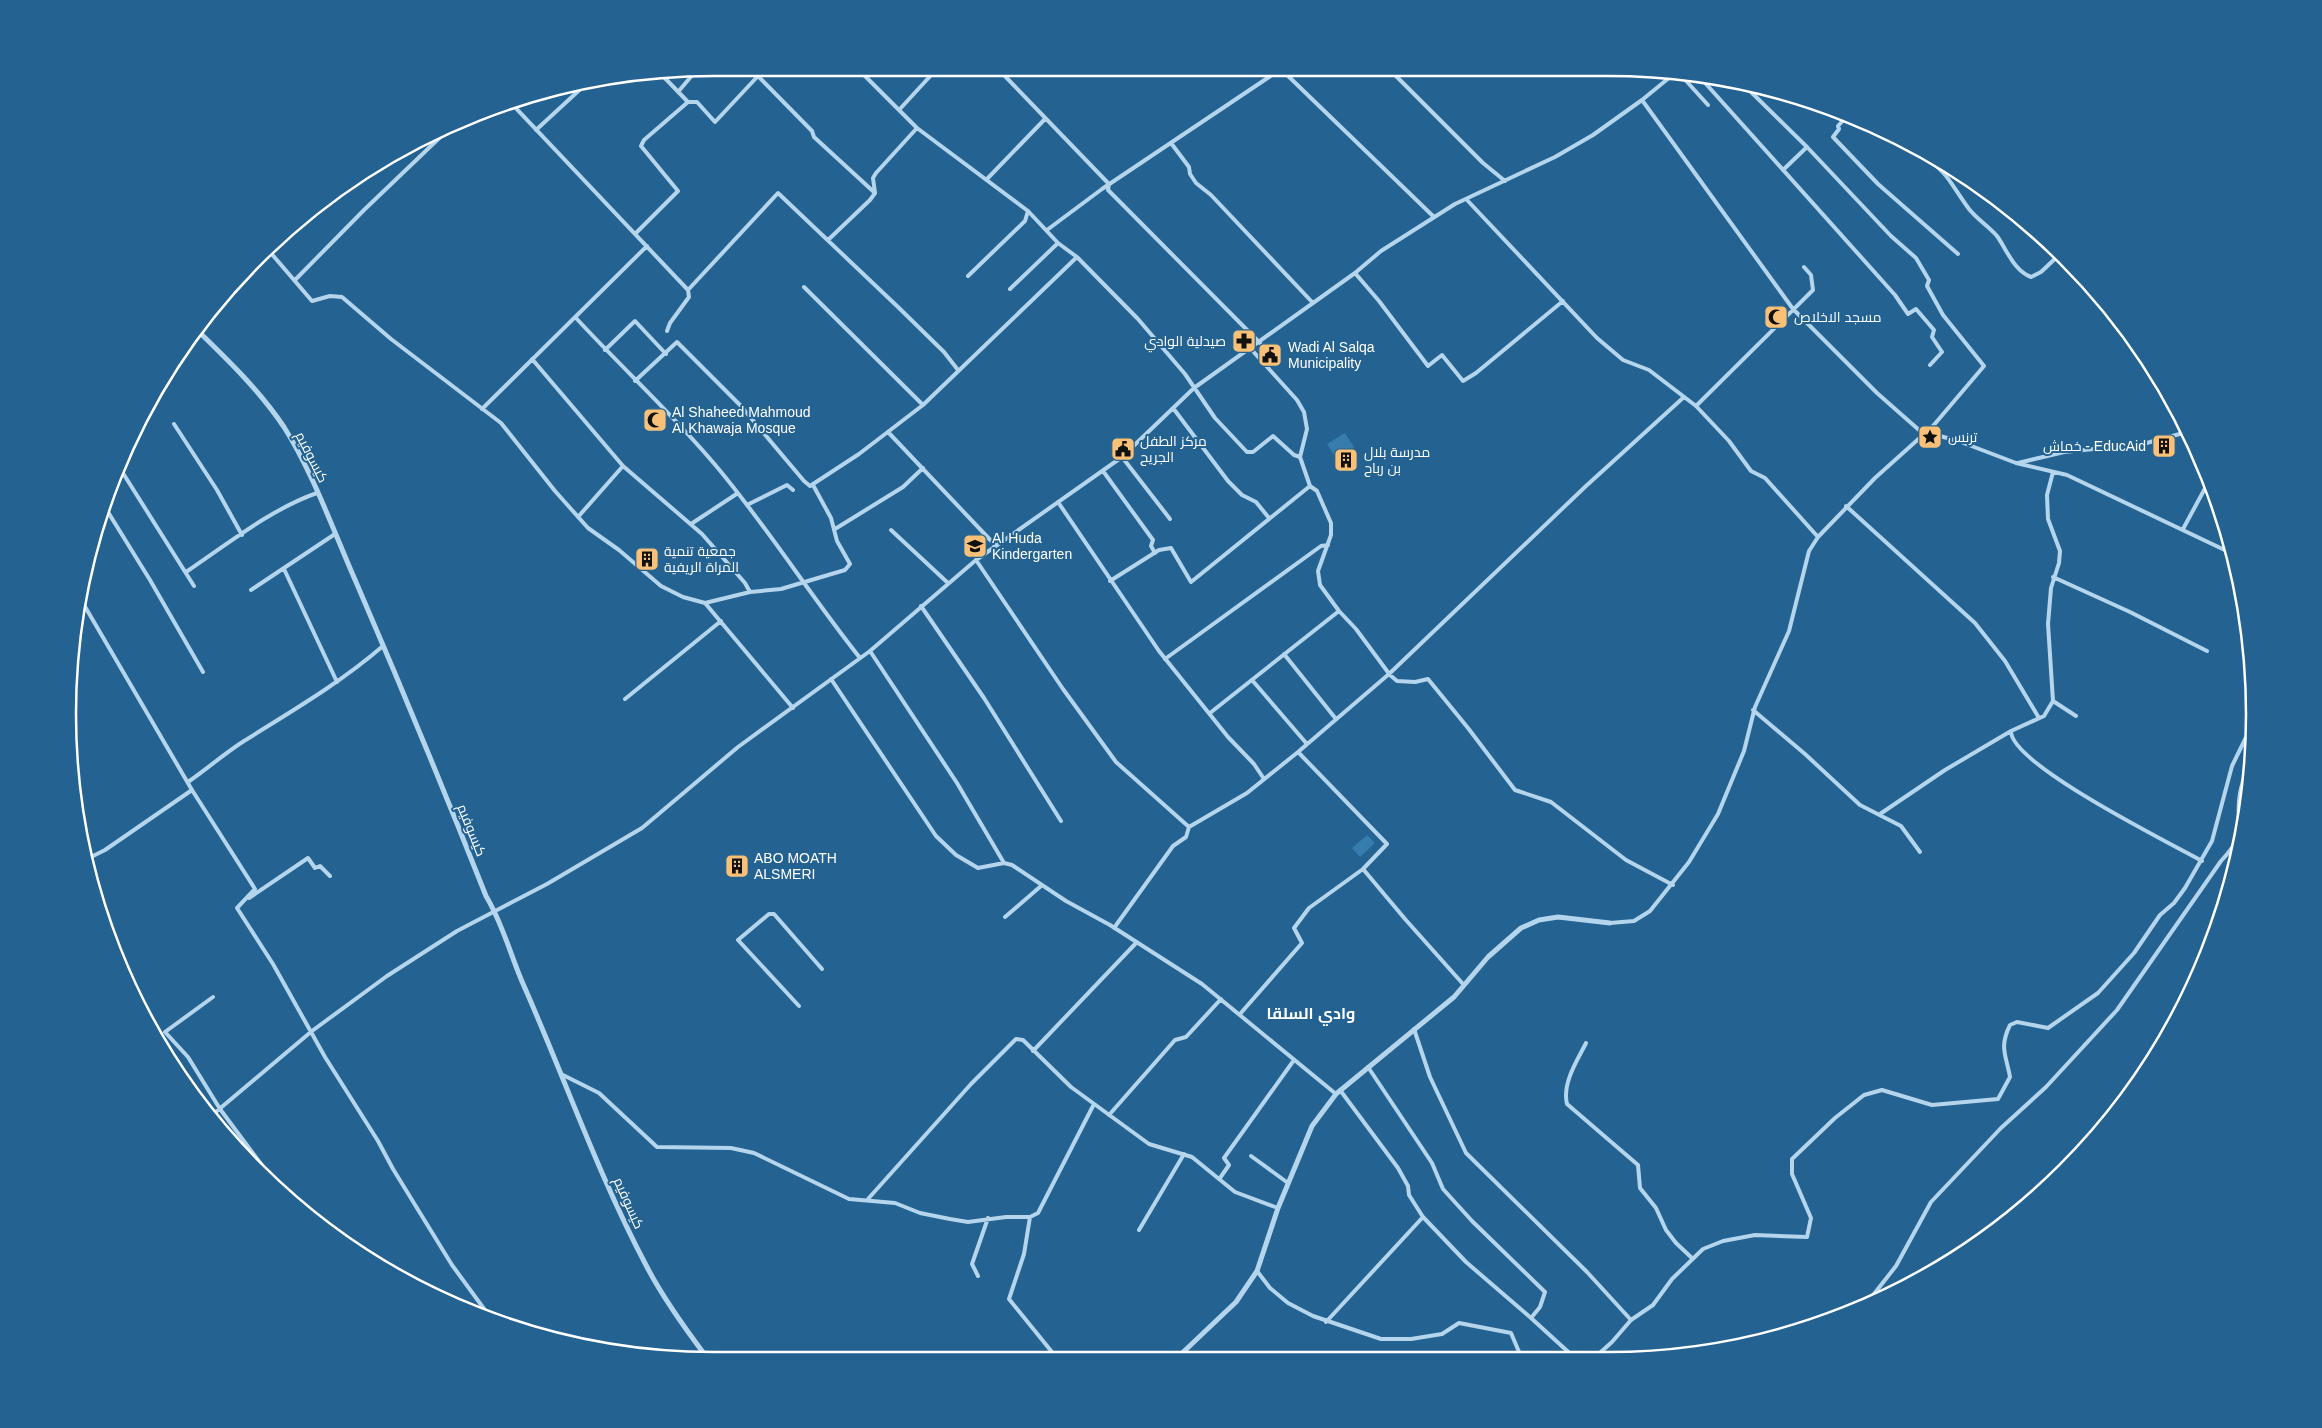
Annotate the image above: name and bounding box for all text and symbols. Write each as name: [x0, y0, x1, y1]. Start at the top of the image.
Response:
mosque icon: مسجد الاخلاص: [1763, 304, 1789, 330]
place label: مسجد الاخلاص: [1794, 309, 1881, 325]
pharmacy icon: صيدلية الوادي: [1231, 328, 1257, 354]
place label: صيدلية الوادي: [1144, 333, 1226, 353]
place label: Wadi Al Salqa Municipality: [1288, 339, 1375, 371]
public building icon: Wadi Al Salqa Municipality: [1257, 342, 1283, 368]
place label: Al Shaheed Mahmoud Al Khawaja Mosque: [672, 404, 811, 436]
mosque icon: Al Shaheed Mahmoud Al Khawaja Mosque: [642, 407, 668, 433]
place icon: ترنس: [1917, 424, 1943, 450]
street label: كيسوفيم: [291, 429, 332, 486]
place label: ترنس: [1948, 429, 1977, 445]
place label: مركز الطفل الجريح: [1140, 433, 1207, 466]
building icon: خماش - EducAid: [2151, 433, 2177, 459]
public building icon: مركز الطفل الجريح: [1110, 436, 1136, 462]
place label: خماش - EducAid: [2043, 438, 2146, 454]
place label: مدرسة بلال بن رباح: [1364, 444, 1430, 477]
building icon: مدرسة بلال بن رباح: [1333, 447, 1359, 473]
place label: Al Huda Kindergarten: [992, 530, 1072, 562]
school or university icon: Al Huda Kindergarten: [962, 533, 988, 559]
place label: جمعية تنمية المراة الريفية: [664, 543, 739, 575]
building icon: جمعية تنمية المراة الريفية: [634, 546, 660, 572]
street label: كيسوفيم: [452, 802, 490, 859]
place label: ABO MOATH ALSMERI: [754, 850, 837, 882]
building icon: ABO MOATH ALSMERI: [724, 853, 750, 879]
district label: وادي السلقا: [1267, 1005, 1355, 1026]
street label: كيسوفيم: [609, 1175, 647, 1232]

